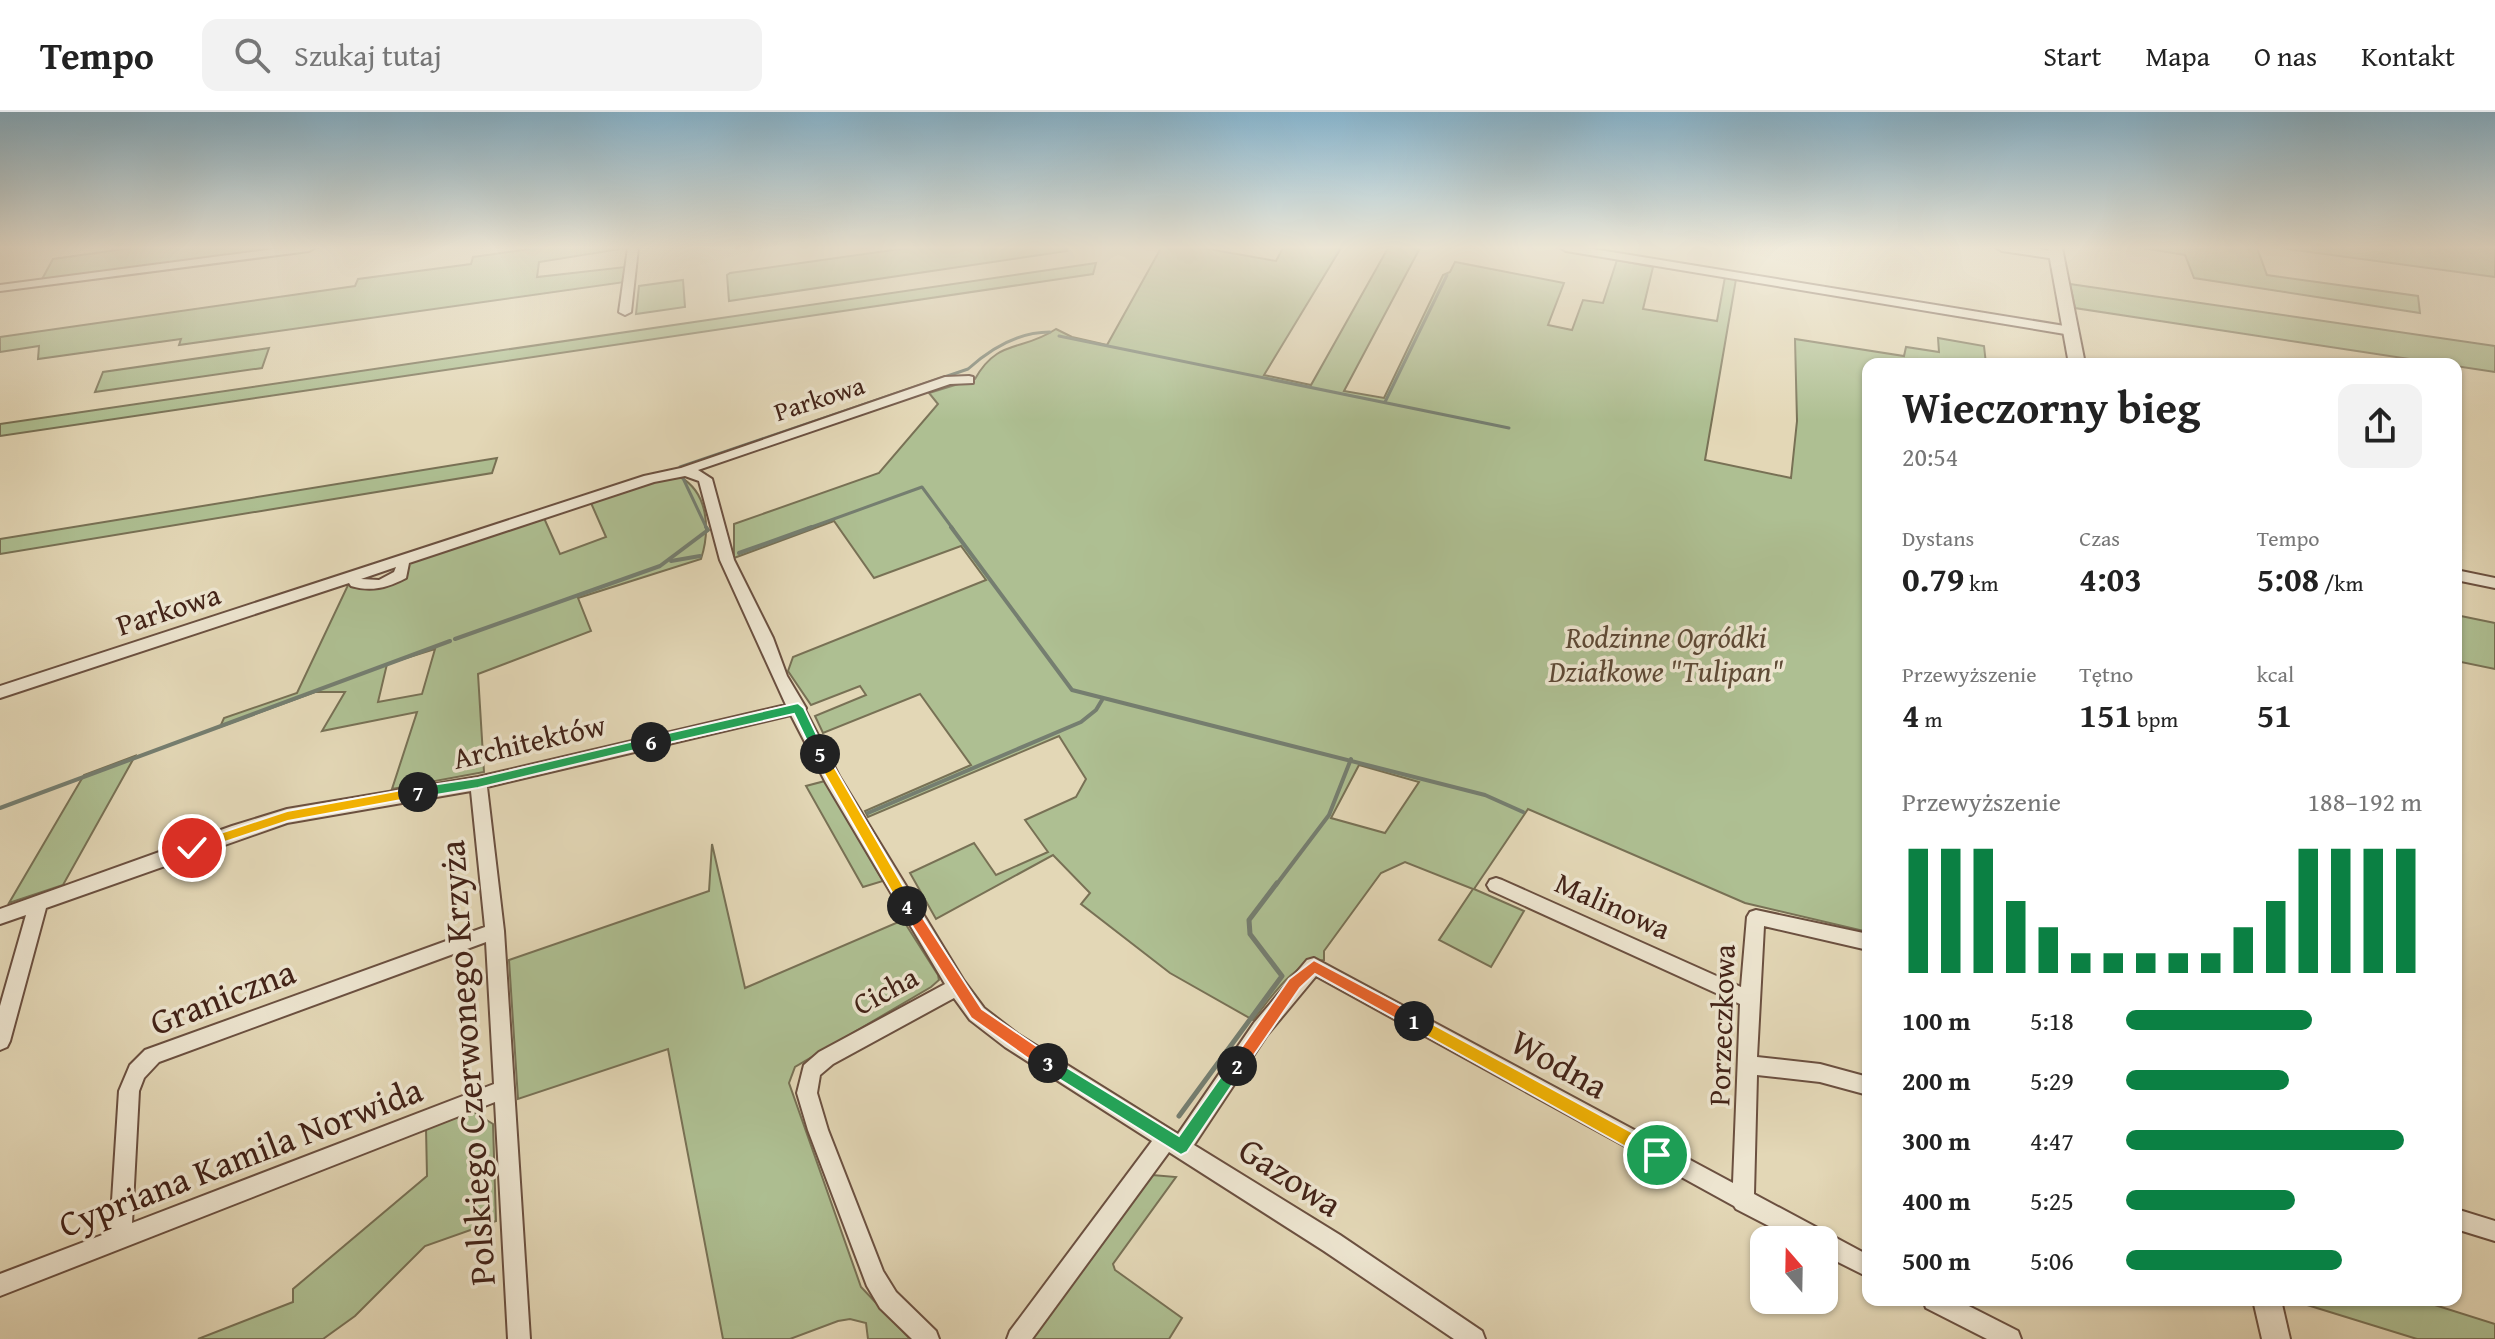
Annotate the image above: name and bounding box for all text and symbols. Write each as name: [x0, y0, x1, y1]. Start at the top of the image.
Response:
search box: [202, 19, 762, 91]
text: Tempo: [40, 27, 154, 83]
icon: search: [230, 33, 274, 77]
text: Szukaj tutaj: [294, 33, 442, 77]
text: Start: [2043, 35, 2101, 76]
text: Mapa: [2145, 35, 2210, 76]
text: O nas: [2254, 35, 2317, 76]
text: Kontakt: [2361, 35, 2455, 76]
street label: Parkowa: [769, 365, 870, 431]
text: Wieczorny bieg: [1902, 375, 2200, 439]
button: share: [2338, 384, 2422, 468]
text: 20:54: [1902, 437, 1958, 476]
text: Dystans: [1902, 522, 1974, 554]
text: Czas: [2079, 522, 2120, 554]
text: Tempo: [2257, 522, 2320, 554]
text: 0.79: [1902, 554, 1964, 603]
text: 4:03: [2079, 554, 2142, 603]
text: 5:08: [2257, 554, 2319, 603]
text: km: [1964, 567, 1998, 599]
text: /km: [2319, 567, 2364, 599]
street label: Parkowa: [110, 572, 226, 646]
park label: Rodzinne Ogródki Działkowe "Tulipan": [1547, 615, 1784, 693]
text: Przewyższenie: [1902, 658, 2037, 690]
text: Tętno: [2079, 658, 2133, 690]
text: kcal: [2257, 658, 2294, 690]
text: 4: [1902, 690, 1920, 739]
text: 151: [2079, 690, 2132, 739]
text: 51: [2257, 690, 2292, 739]
street label: Architektów: [448, 702, 610, 780]
text: m: [1920, 703, 1942, 735]
text: bpm: [2132, 703, 2178, 735]
pin: 6: [631, 722, 671, 762]
text: 6: [645, 726, 657, 758]
pin: 5: [800, 734, 840, 774]
text: 5: [814, 738, 826, 770]
pin: 7: [398, 772, 438, 812]
text: 7: [412, 776, 424, 808]
text: Przewyższenie: [1902, 782, 2061, 821]
text: 188–192 m: [2308, 782, 2422, 821]
pin: [158, 814, 226, 882]
icon: check: [170, 826, 214, 870]
street label: Polskiego Czerwonego Krzyża: [424, 839, 508, 1287]
street label: Malinowa: [1548, 860, 1678, 950]
pin: 4: [887, 886, 927, 926]
text: 4: [901, 890, 913, 922]
street label: Porzeczkowa: [1696, 943, 1746, 1107]
street label: Graniczna: [142, 944, 302, 1048]
street label: Cicha: [844, 954, 926, 1026]
pin: 1: [1394, 1001, 1434, 1041]
text: 100 m: [1902, 1001, 1970, 1040]
text: 5:18: [2030, 1001, 2074, 1040]
text: 1: [1408, 1005, 1420, 1037]
street label: Wodna: [1502, 1015, 1618, 1111]
pin: 3: [1028, 1043, 1068, 1083]
pin: 2: [1217, 1046, 1257, 1086]
text: 3: [1042, 1047, 1054, 1079]
text: 2: [1231, 1050, 1243, 1082]
text: 200 m: [1902, 1061, 1970, 1100]
text: 5:29: [2030, 1061, 2074, 1100]
street label: Cypriana Kamila Norwida: [51, 1062, 429, 1250]
pin: [1623, 1121, 1691, 1189]
text: 300 m: [1902, 1121, 1970, 1160]
text: 4:47: [2030, 1121, 2074, 1160]
street label: Gazowa: [1229, 1123, 1353, 1229]
icon: arrive: [1635, 1133, 1679, 1177]
text: 400 m: [1902, 1181, 1970, 1220]
text: 5:25: [2030, 1181, 2074, 1220]
north arrow: [1750, 1226, 1838, 1314]
map controls: [1750, 1226, 1838, 1314]
text: 500 m: [1902, 1241, 1970, 1280]
text: 5:06: [2030, 1241, 2074, 1280]

